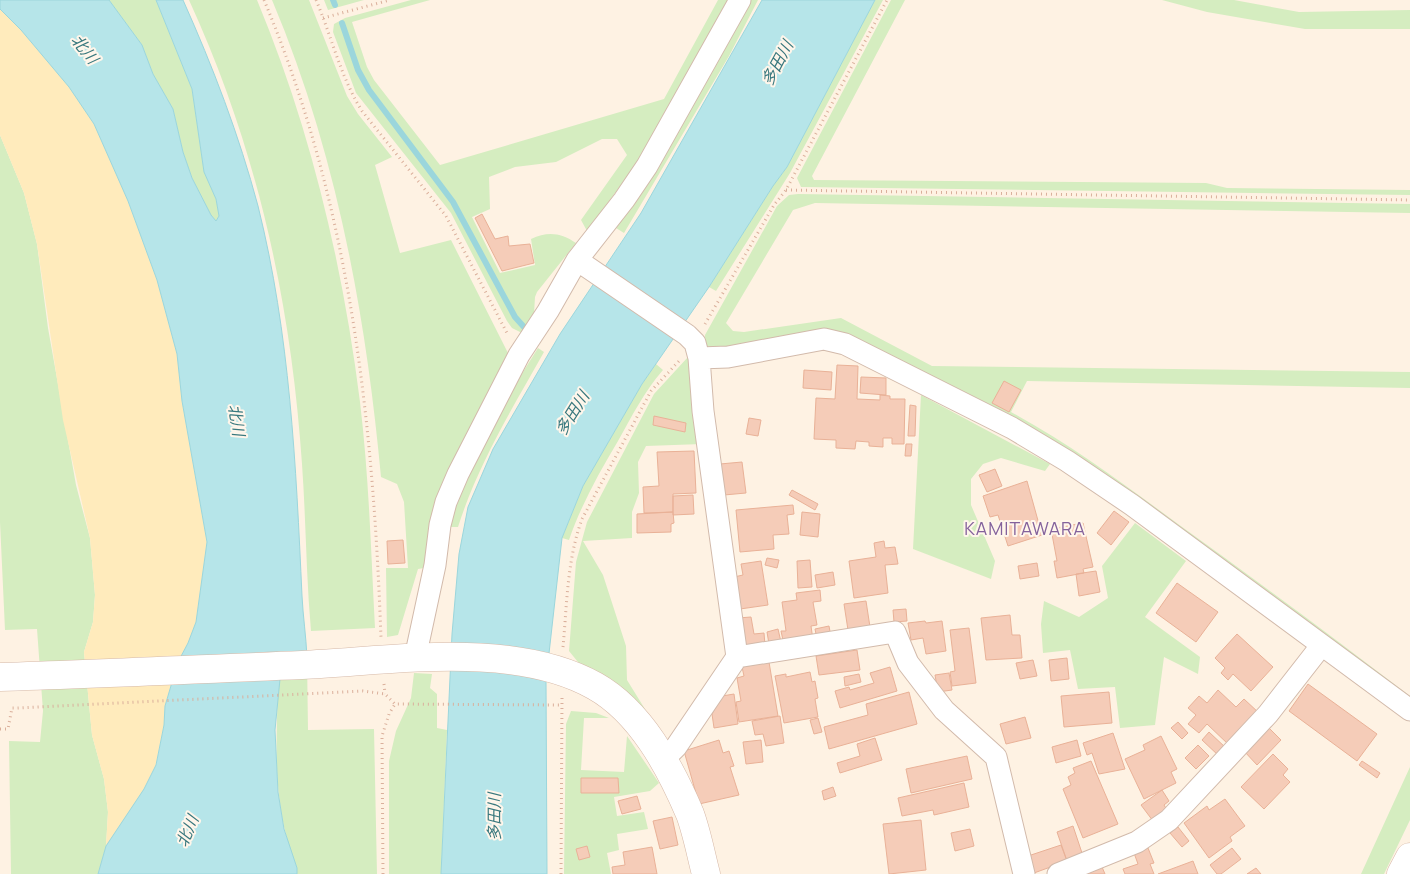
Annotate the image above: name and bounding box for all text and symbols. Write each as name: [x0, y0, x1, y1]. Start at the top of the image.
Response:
water label: 北川: [66, 30, 105, 70]
water label: 多田川: [756, 35, 799, 89]
water label: 多田川: [550, 385, 595, 439]
water label: 北川: [224, 402, 251, 439]
district label: KAMITAWARA: [964, 516, 1086, 540]
water label: 多田川: [483, 791, 505, 841]
water label: 北川: [171, 810, 204, 850]

